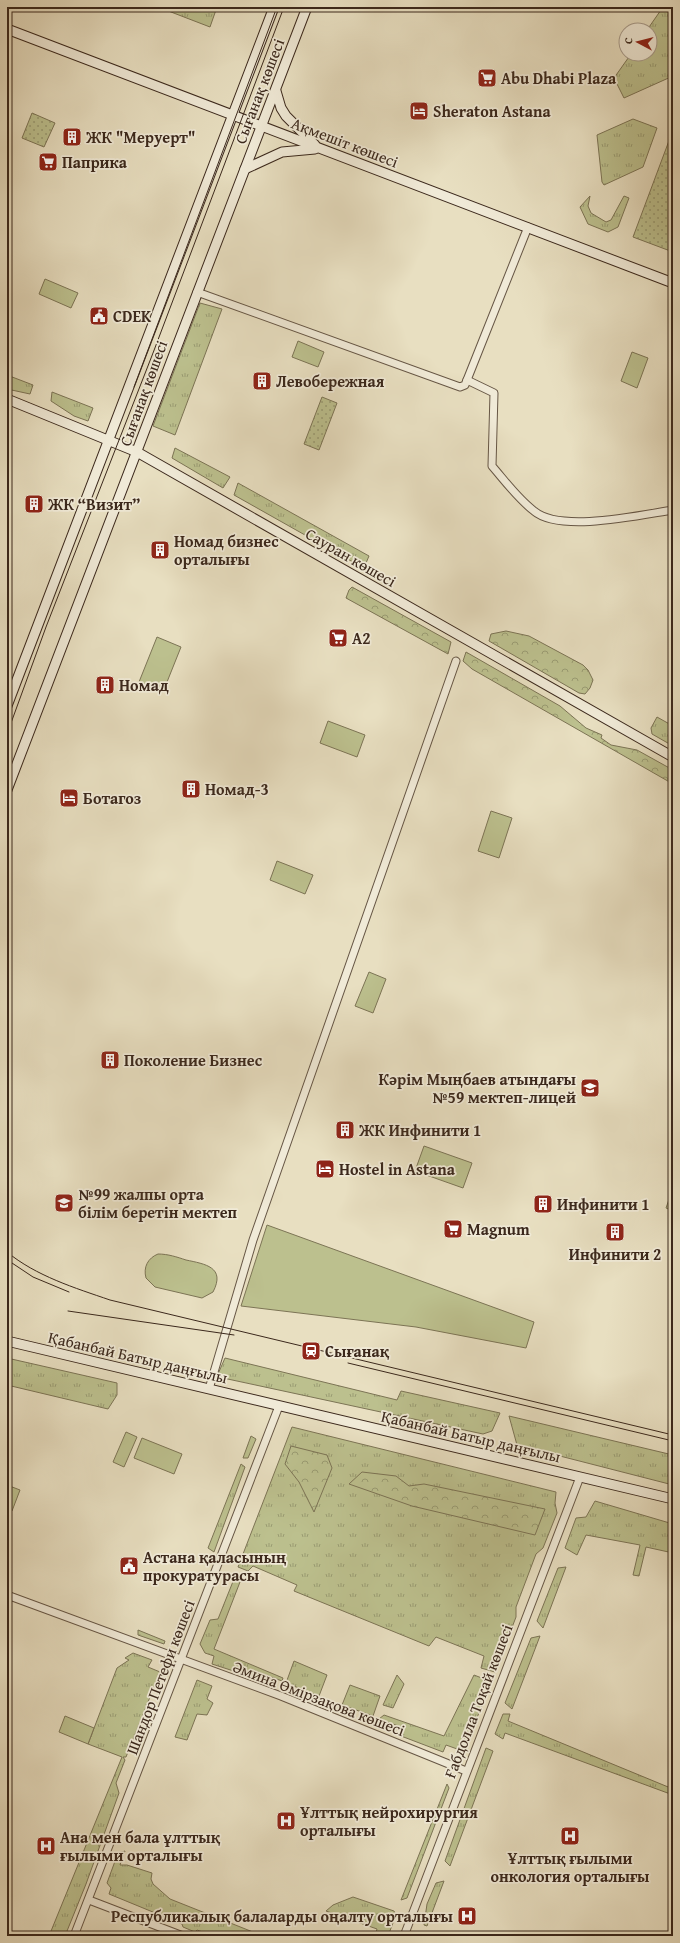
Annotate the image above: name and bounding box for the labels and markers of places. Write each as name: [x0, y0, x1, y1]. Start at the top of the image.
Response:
place label: Abu Dhabi Plaza: [501, 66, 617, 90]
supermarket icon: Abu Dhabi Plaza: [476, 67, 498, 89]
place label: Sheraton Astana: [433, 99, 551, 123]
hotel icon: Sheraton Astana: [408, 100, 430, 122]
place label: ЖК "Меруерт": [85, 125, 196, 149]
building icon: ЖК "Меруерт": [61, 126, 83, 148]
place label: Паприка: [62, 150, 128, 174]
supermarket icon: Паприка: [37, 151, 59, 173]
place label: CDEK: [113, 304, 152, 328]
public building icon: CDEK: [88, 305, 110, 327]
place label: Левобережная: [276, 369, 385, 393]
building icon: Левобережная: [251, 370, 273, 392]
place label: ЖК “Визит”: [47, 492, 140, 516]
building icon: ЖК “Визит”: [23, 493, 45, 515]
place label: Номад бизнес орталығы: [174, 529, 279, 571]
building icon: Номад бизнес орталығы: [149, 539, 171, 561]
place label: А2: [352, 626, 371, 650]
supermarket icon: А2: [327, 627, 349, 649]
place label: Номад: [119, 673, 169, 697]
building icon: Номад: [94, 674, 116, 696]
place label: Номад-3: [205, 777, 269, 801]
building icon: Номад-3: [180, 778, 202, 800]
place label: Ботагоз: [83, 786, 142, 810]
hotel icon: Ботагоз: [58, 787, 80, 809]
place label: Поколение Бизнес: [124, 1048, 263, 1072]
building icon: Поколение Бизнес: [99, 1049, 121, 1071]
place label: Кәрім Мыңбаев атындағы №59 мектеп-лицей: [378, 1067, 577, 1109]
school or university icon: Кәрім Мыңбаев атындағы №59 мектеп-лицей: [579, 1077, 601, 1099]
place label: ЖК Инфинити 1: [358, 1118, 481, 1142]
building icon: ЖК Инфинити 1: [334, 1119, 356, 1141]
place label: Hostel in Astana: [339, 1157, 456, 1181]
hotel icon: Hostel in Astana: [314, 1158, 336, 1180]
place label: №99 жалпы орта білім беретін мектеп: [78, 1182, 237, 1224]
school or university icon: №99 жалпы орта білім беретін мектеп: [53, 1192, 75, 1214]
place label: Инфинити 1: [557, 1192, 650, 1216]
building icon: Инфинити 1: [532, 1193, 554, 1215]
place label: Magnum: [467, 1217, 530, 1241]
supermarket icon: Magnum: [442, 1218, 464, 1240]
building icon: Инфинити 2: [604, 1221, 626, 1243]
place label: Инфинити 2: [569, 1242, 661, 1266]
place label: Сығанақ: [325, 1339, 390, 1363]
station icon: Сығанақ: [300, 1340, 322, 1362]
place label: Астана қаласының прокуратурасы: [143, 1545, 287, 1587]
public building icon: Астана қаласының прокуратурасы: [118, 1555, 140, 1577]
place label: Ұлттық нейрохирургия орталығы: [300, 1800, 478, 1842]
hospital icon: Ұлттық нейрохирургия орталығы: [275, 1810, 297, 1832]
place label: Ана мен бала ұлттық ғылыми орталығы: [60, 1825, 221, 1867]
hospital icon: Ұлттық ғылыми онкология орталығы: [559, 1825, 581, 1847]
hospital icon: Ана мен бала ұлттық ғылыми орталығы: [35, 1835, 57, 1857]
place label: Ұлттық ғылыми онкология орталығы: [491, 1846, 650, 1888]
place label: Республикалық балаларды оңалту орталығы: [111, 1904, 454, 1928]
hospital icon: Республикалық балаларды оңалту орталығы: [456, 1905, 478, 1927]

